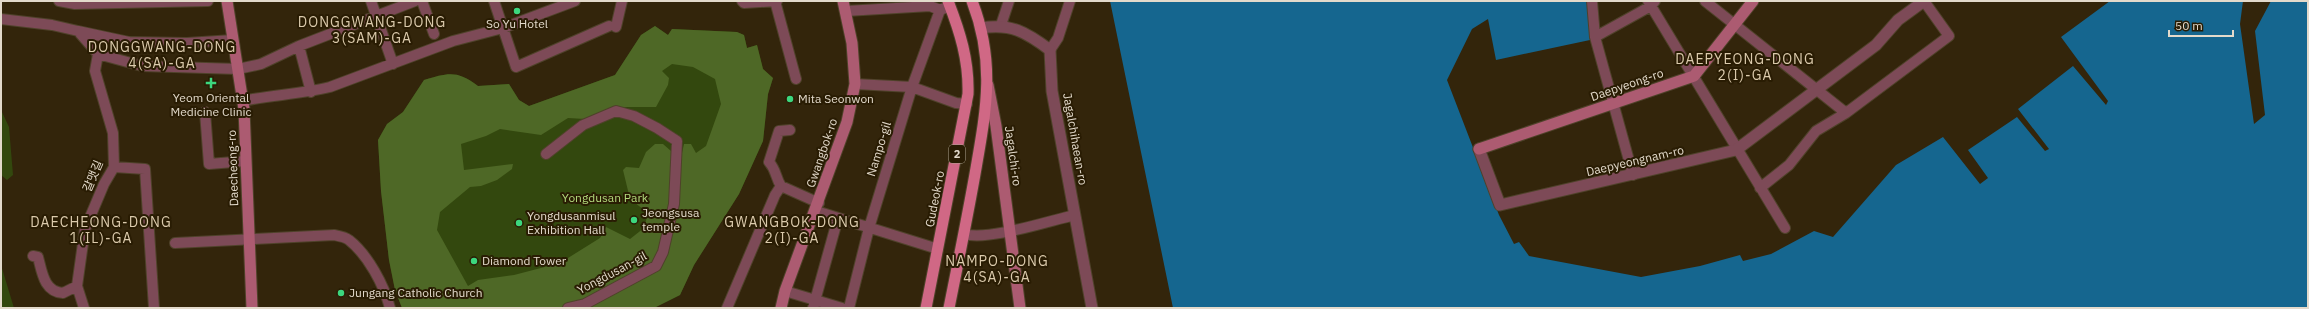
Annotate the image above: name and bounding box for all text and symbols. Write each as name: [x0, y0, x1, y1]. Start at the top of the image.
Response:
marker: So Yu Hotel: [512, 6, 522, 16]
scale bar: [2169, 12, 2233, 38]
district label: DONGGWANG-DONG 3(SAM)-GA: [298, 13, 446, 47]
place label: So Yu Hotel: [486, 16, 548, 31]
text: 50 m: [2175, 18, 2203, 33]
district label: DONGGWANG-DONG 4(SA)-GA: [88, 38, 236, 72]
district label: DAEPYEONG-DONG 2(I)-GA: [1675, 50, 1815, 84]
street label: Daepyeong-ro: [1588, 65, 1666, 104]
marker: Yeom Oriental Medicine Clinic: [205, 77, 217, 89]
place label: Yeom Oriental Medicine Clinic: [170, 90, 252, 119]
place label: Mita Seonwon: [798, 91, 874, 106]
street label: Jagalchihaean-ro: [1060, 92, 1091, 186]
marker: Mita Seonwon: [785, 94, 795, 104]
street label: Gwangbok-ro: [803, 116, 840, 189]
street label: Nampo-gil: [863, 120, 894, 178]
street label: Jagalchi-ro: [1002, 125, 1025, 187]
street label: Daecheong-ro: [224, 129, 241, 206]
street label: Daepyeongnam-ro: [1585, 142, 1686, 179]
road number: 2: [949, 145, 965, 163]
street label: 갈맷길: [79, 158, 106, 194]
street label: Gudeok-ro: [922, 169, 947, 228]
park label: Yongdusan Park: [562, 190, 649, 205]
place label: Jeongsusa temple: [642, 205, 700, 234]
place label: Yongdusanmisul Exhibition Hall: [527, 208, 616, 237]
district label: DAECHEONG-DONG 1(IL)-GA: [30, 213, 172, 247]
district label: GWANGBOK-DONG 2(I)-GA: [724, 213, 860, 247]
marker: Jeongsusa temple: [629, 215, 639, 225]
marker: Yongdusanmisul Exhibition Hall: [514, 218, 524, 228]
street label: Yongdusan-gil: [574, 248, 649, 297]
district label: NAMPO-DONG 4(SA)-GA: [945, 252, 1049, 286]
place label: Diamond Tower: [482, 253, 567, 268]
marker: Diamond Tower: [469, 256, 479, 266]
place label: Jungang Catholic Church: [349, 285, 482, 300]
marker: Jungang Catholic Church: [336, 288, 346, 298]

